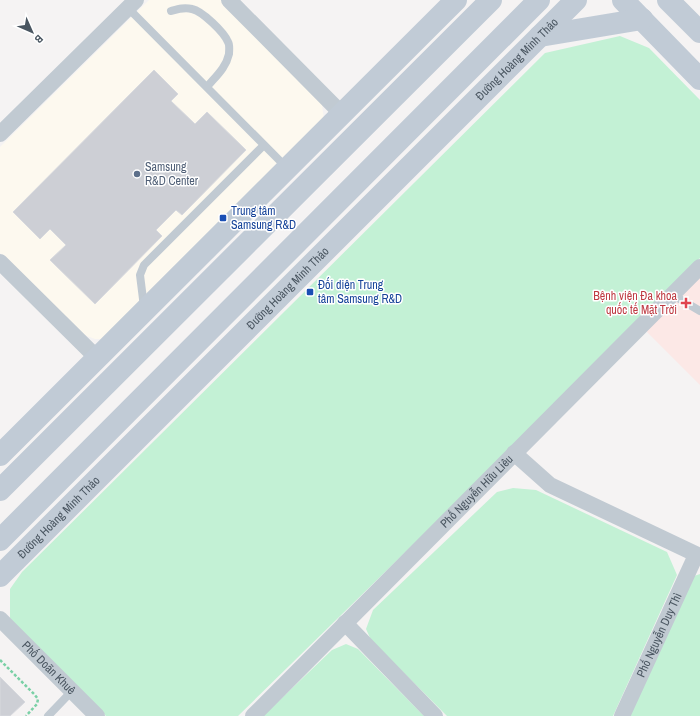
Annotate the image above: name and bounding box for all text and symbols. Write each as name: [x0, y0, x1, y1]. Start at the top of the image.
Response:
north arrow: [12, 12, 52, 52]
street label: Đường Hoàng Minh Thảo: [472, 14, 562, 104]
text: B: [31, 32, 46, 47]
place label: Samsung R&D Center: [145, 159, 199, 189]
marker: Samsung R&D Center: [132, 169, 142, 179]
place label: Trung tâm Samsung R&D: [231, 203, 296, 233]
marker: Trung tâm Samsung R&D: [218, 213, 228, 223]
street label: Đường Hoàng Minh Thảo: [243, 243, 333, 333]
place label: Đối diện Trung tâm Samsung R&D: [318, 277, 402, 307]
marker: Đối diện Trung tâm Samsung R&D: [305, 287, 315, 297]
place label: Bệnh viện Đa khoa quốc tế Mặt Trời: [593, 288, 678, 318]
marker: Bệnh viện Đa khoa quốc tế Mặt Trời: [680, 297, 692, 309]
street label: Phố Nguyễn Hữu Liêu: [437, 451, 517, 531]
street label: Đường Hoàng Minh Thảo: [14, 473, 103, 562]
street label: Phố Nguyễn Duy Thì: [633, 590, 686, 680]
street label: Phố Doãn Khuê: [19, 638, 79, 698]

